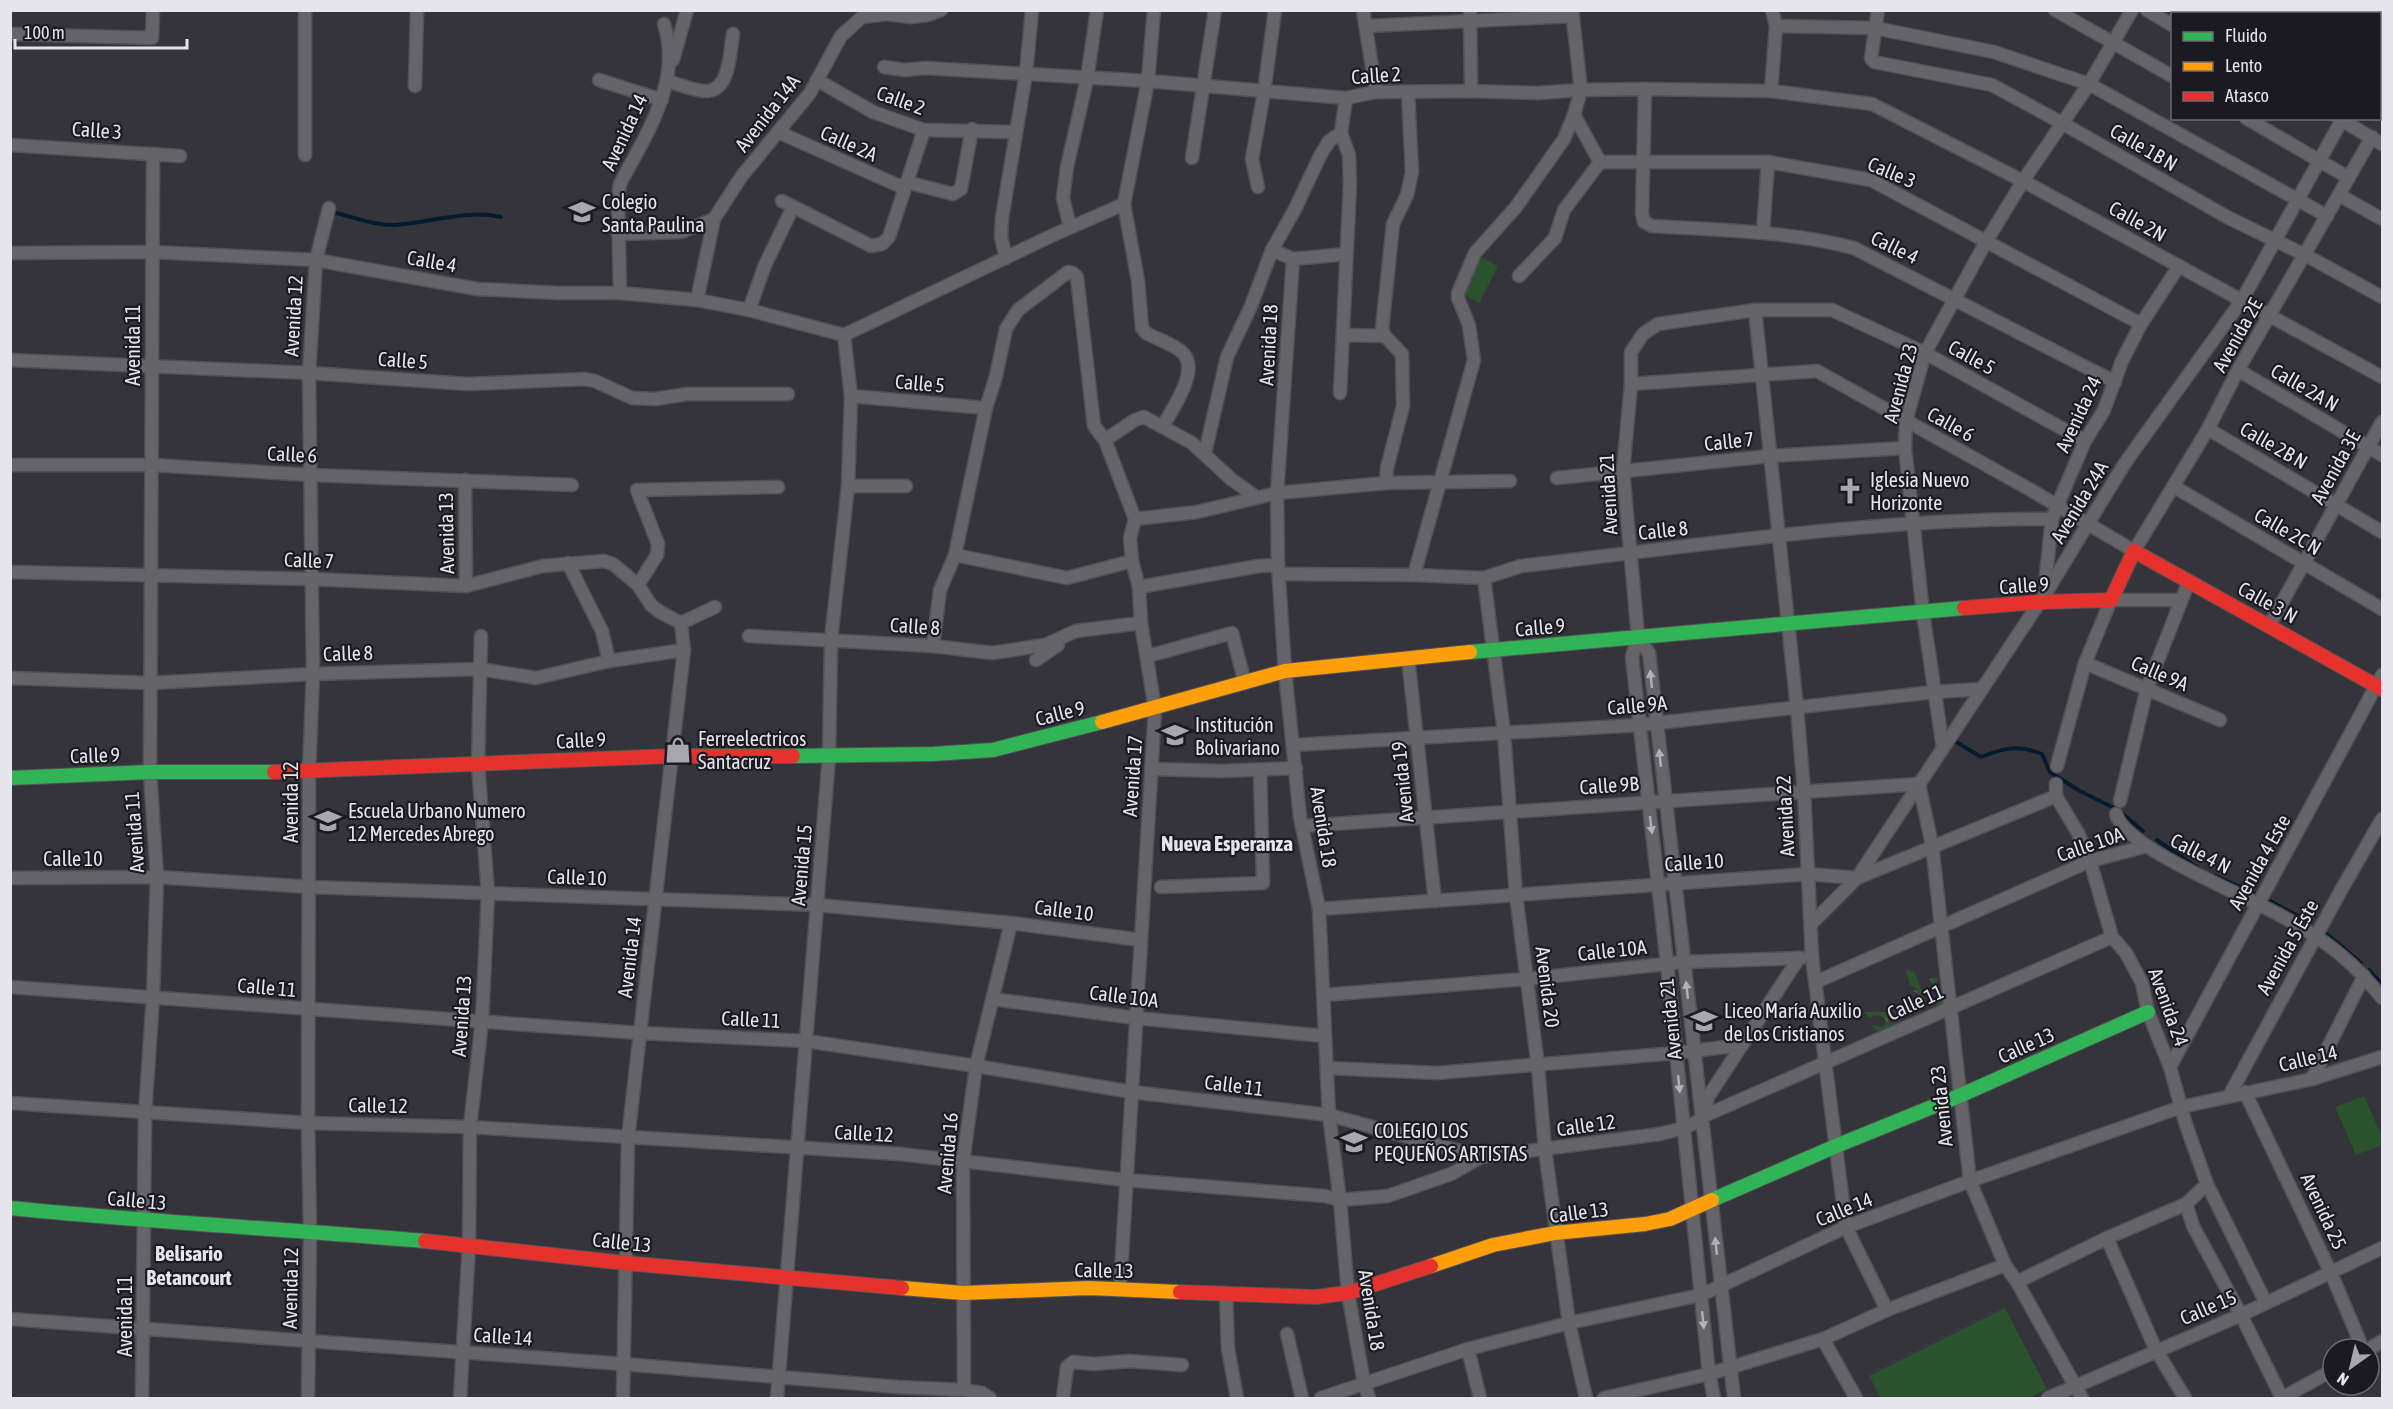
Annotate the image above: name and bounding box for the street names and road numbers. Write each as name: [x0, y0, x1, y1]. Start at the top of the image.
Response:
street label: Calle 2: [1350, 62, 1402, 88]
street label: Avenida 14A: [730, 70, 804, 156]
street label: Calle 2: [874, 81, 928, 119]
street label: Avenida 14: [596, 90, 652, 174]
street label: Calle 3: [71, 117, 123, 143]
street label: Calle 1B N: [2106, 119, 2182, 175]
street label: Calle 2A: [817, 120, 881, 166]
street label: Calle 3: [1865, 152, 1919, 192]
street label: Calle 2N: [2105, 196, 2171, 246]
street label: Calle 4: [1868, 226, 1922, 268]
street label: Calle 4: [405, 245, 459, 277]
street label: Avenida 12: [279, 275, 307, 357]
street label: Avenida 2E: [2207, 294, 2267, 376]
street label: Avenida 11: [121, 304, 144, 386]
street label: Avenida 18: [1254, 304, 1282, 386]
street label: Calle 5: [1945, 335, 1999, 379]
street label: Avenida 23: [1878, 341, 1922, 425]
street label: Calle 5: [377, 347, 429, 373]
street label: Calle 2A N: [2267, 358, 2343, 416]
street label: Calle 5: [894, 369, 946, 397]
street label: Avenida 24: [2050, 372, 2106, 456]
street label: Calle 6: [1924, 402, 1978, 446]
street label: Calle 2B N: [2236, 417, 2312, 473]
street label: Avenida 3E: [2305, 426, 2365, 508]
street label: Calle 7: [1703, 427, 1755, 455]
street label: Calle 6: [266, 441, 318, 467]
street label: Avenida 21: [1594, 453, 1622, 535]
street label: Avenida 24A: [2046, 457, 2112, 547]
street label: Avenida 13: [434, 492, 458, 574]
street label: Calle 2C N: [2250, 503, 2326, 559]
street label: Calle 8: [1637, 516, 1689, 544]
street label: Calle 7: [284, 548, 334, 572]
street label: Calle 9: [1998, 572, 2050, 598]
street label: Calle 3 N: [2234, 576, 2302, 628]
street label: Calle 8: [889, 613, 941, 639]
street label: Calle 9: [1514, 613, 1566, 641]
street label: Calle 8: [323, 641, 373, 665]
street label: Calle 9A: [2128, 651, 2192, 695]
street label: Calle 9A: [1606, 691, 1668, 719]
street label: Calle 9: [1033, 696, 1087, 730]
street label: Calle 9: [555, 727, 607, 753]
street label: Avenida 17: [1118, 735, 1146, 817]
street label: Avenida 19: [1386, 740, 1418, 824]
street label: Calle 9: [70, 743, 120, 767]
street label: Avenida 12: [279, 761, 302, 843]
street label: Calle 9B: [1579, 771, 1640, 799]
street label: Avenida 22: [1771, 775, 1799, 857]
street label: Avenida 18: [1306, 785, 1342, 869]
street label: Avenida 11: [120, 791, 148, 873]
street label: Avenida 4 Este: [2223, 810, 2295, 914]
street label: Calle 10A: [2054, 822, 2127, 866]
street label: Avenida 15: [786, 823, 816, 907]
street label: Calle 4 N: [2167, 828, 2235, 878]
street label: Calle 10: [43, 847, 103, 870]
street label: Calle 10: [1664, 848, 1724, 876]
street label: Calle 10: [547, 864, 607, 890]
street label: Calle 10: [1033, 895, 1095, 925]
street label: Avenida 5 Este: [2251, 895, 2323, 999]
street label: Avenida 14: [613, 915, 645, 999]
street label: Calle 10A: [1576, 935, 1648, 965]
street label: Avenida 20: [1532, 945, 1564, 1029]
street label: Avenida 24: [2144, 965, 2194, 1049]
street label: Calle 11: [236, 973, 298, 1001]
street label: Avenida 13: [447, 975, 475, 1057]
street label: Avenida 21: [1654, 977, 1686, 1061]
street label: Calle 11: [1883, 979, 1947, 1025]
street label: Calle 10A: [1088, 980, 1160, 1012]
street label: Calle 11: [721, 1006, 781, 1032]
street label: Calle 13: [1994, 1022, 2058, 1068]
street label: Calle 14: [2277, 1040, 2339, 1076]
street label: Avenida 23: [1925, 1064, 1957, 1148]
street label: Calle 11: [1203, 1070, 1265, 1100]
street label: Calle 12: [348, 1093, 408, 1117]
street label: Calle 12: [1555, 1109, 1617, 1141]
street label: Avenida 16: [932, 1111, 962, 1195]
street label: Calle 12: [834, 1120, 894, 1146]
street label: Avenida 25: [2296, 1169, 2352, 1253]
street label: Calle 13: [106, 1186, 168, 1214]
street label: Calle 14: [1812, 1187, 1876, 1231]
street label: Calle 13: [1548, 1197, 1610, 1227]
street label: Calle 13: [591, 1227, 653, 1257]
street label: Avenida 12: [278, 1247, 302, 1329]
street label: Calle 13: [1074, 1258, 1134, 1282]
street label: Avenida 18: [1354, 1268, 1390, 1352]
street label: Avenida 11: [113, 1275, 136, 1357]
street label: Calle 15: [2176, 1285, 2240, 1329]
street label: Calle 14: [473, 1322, 533, 1350]

